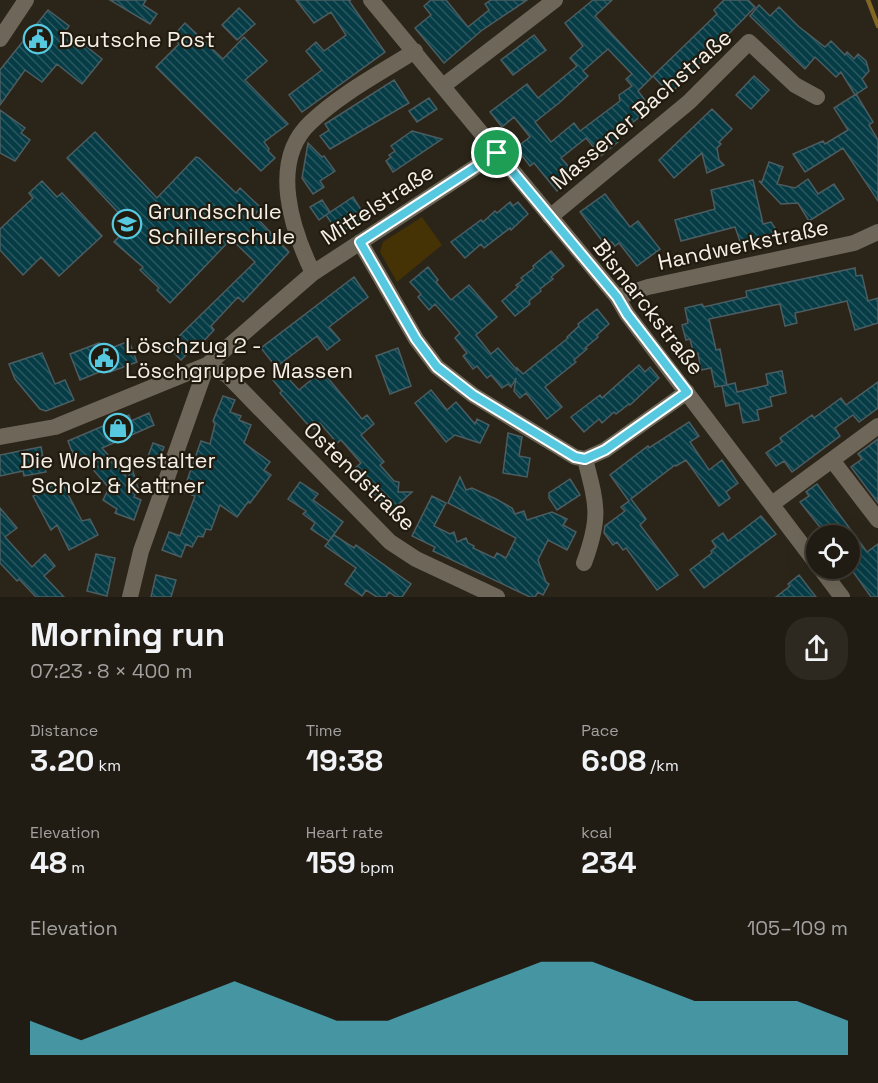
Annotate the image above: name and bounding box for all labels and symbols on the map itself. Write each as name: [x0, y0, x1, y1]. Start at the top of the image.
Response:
public building icon: Deutsche Post: [22, 23, 54, 55]
street label: Massener Bachstraße: [545, 23, 737, 195]
place label: Deutsche Post: [59, 25, 215, 53]
pin: [471, 127, 522, 178]
street label: Mittelstraße: [315, 157, 439, 251]
place label: Grundschule Schillerschule: [148, 197, 295, 250]
school or university icon: Grundschule Schillerschule: [111, 208, 143, 240]
street label: Handwerkstraße: [655, 212, 831, 276]
street label: Bismarckstraße: [587, 234, 711, 380]
place label: Löschzug 2 - Löschgruppe Massen: [125, 331, 353, 384]
public building icon: Löschzug 2 - Löschgruppe Massen: [88, 342, 120, 374]
shop icon: Die Wohngestalter Scholz & Kattner: [102, 412, 134, 444]
street label: Ostendstraße: [298, 415, 422, 537]
place label: Die Wohngestalter Scholz & Kattner: [20, 446, 216, 499]

